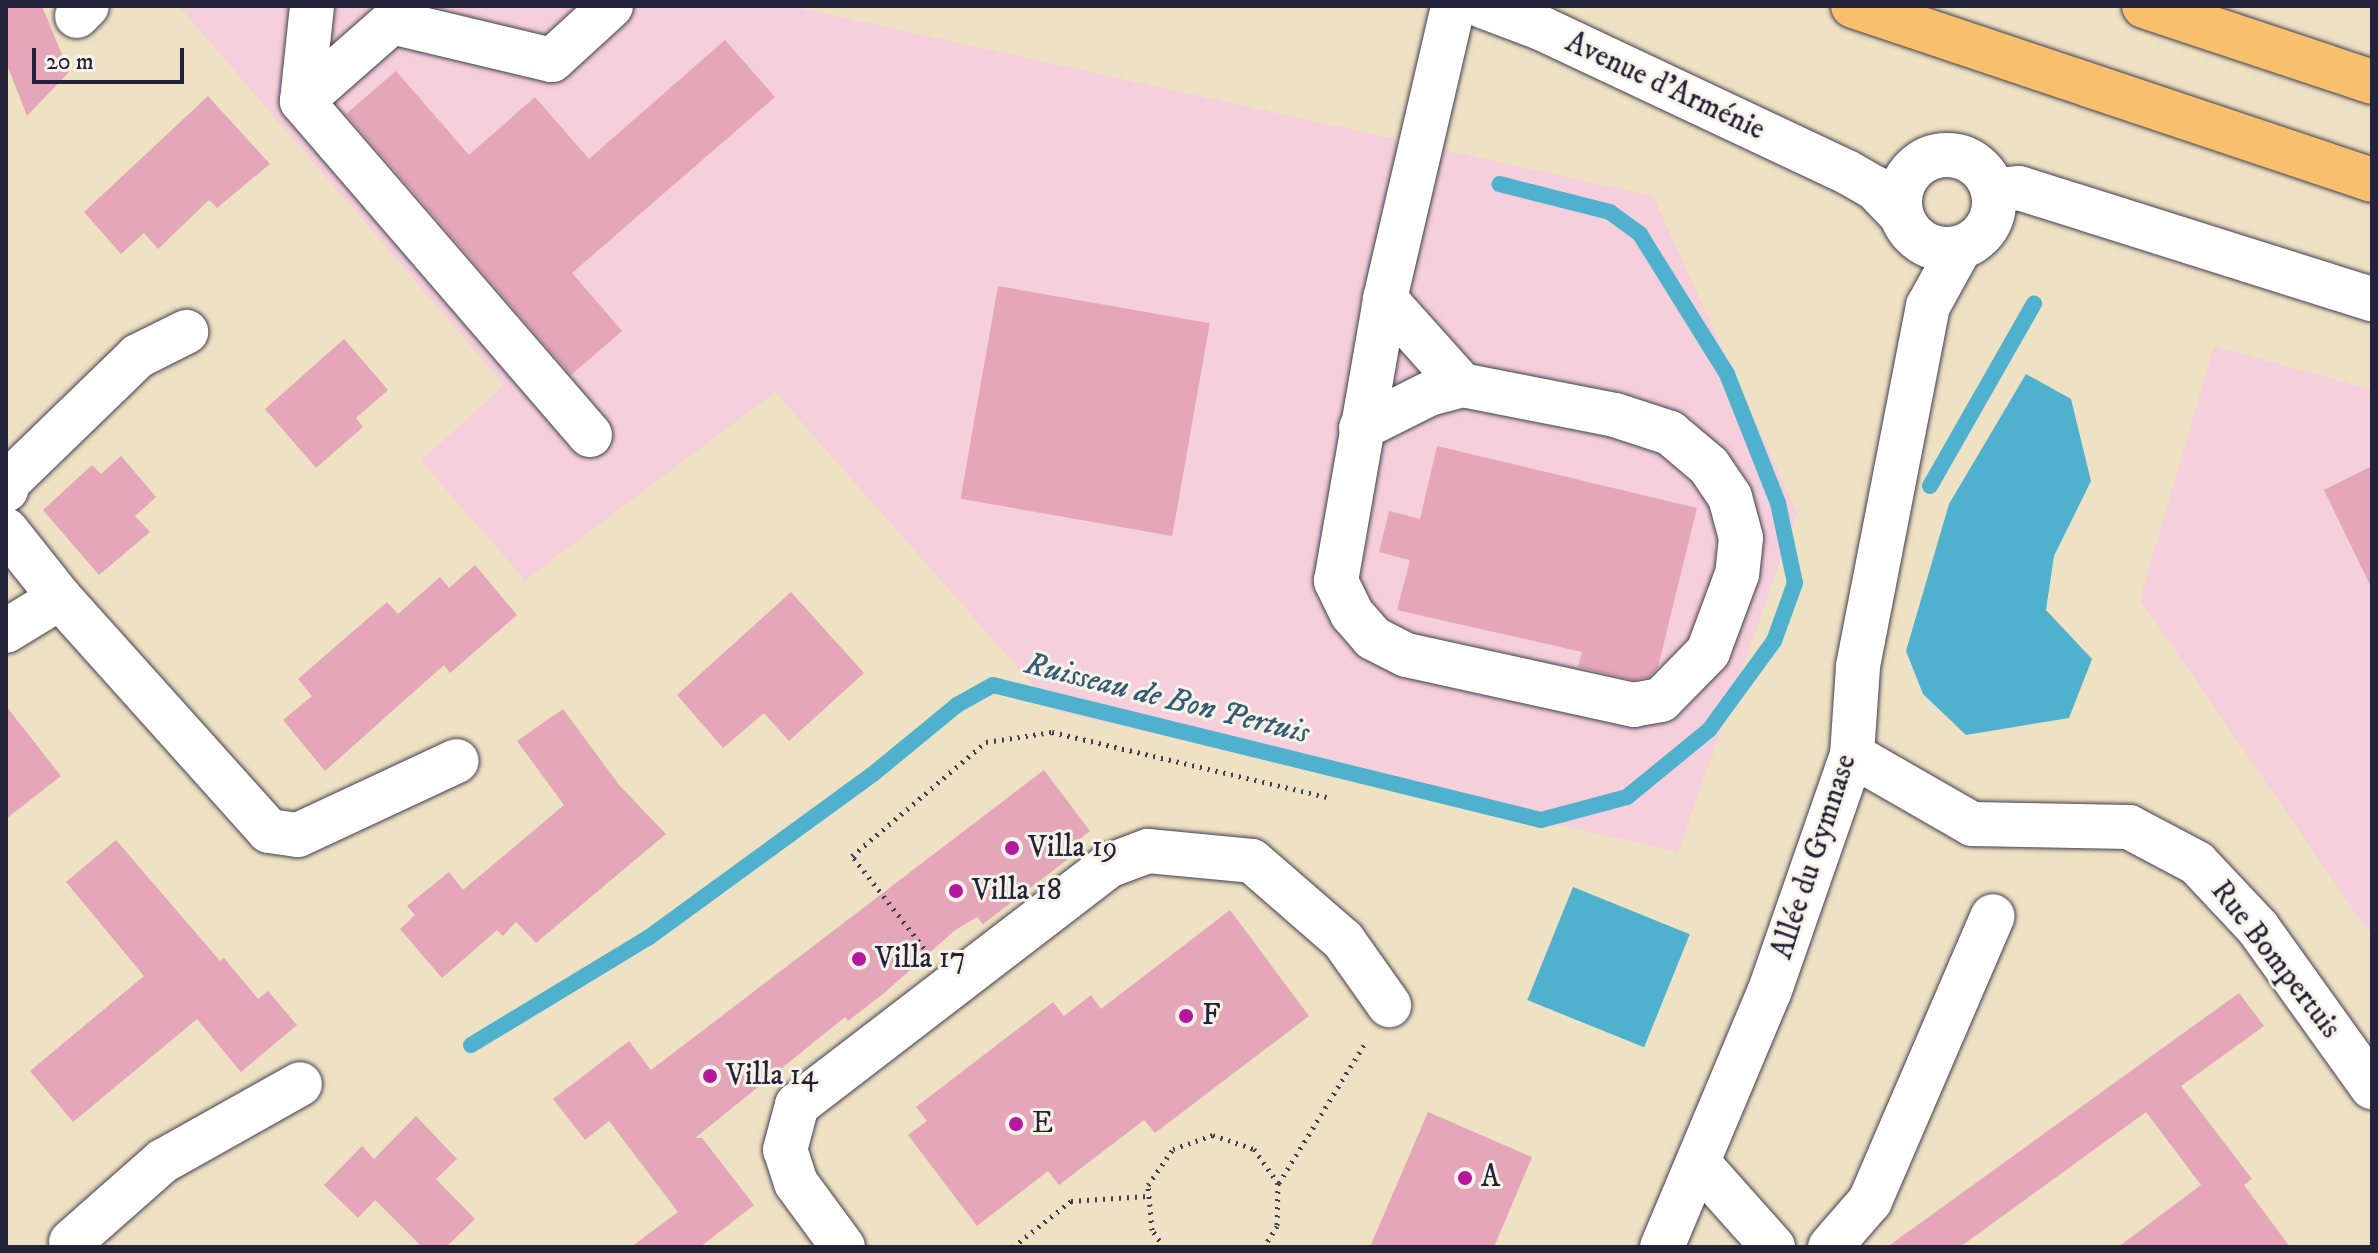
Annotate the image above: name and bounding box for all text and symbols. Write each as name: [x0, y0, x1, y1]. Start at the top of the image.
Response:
street label: Avenue d'Arménie: [1560, 25, 1770, 149]
scale bar: [36, 32, 188, 82]
text: 20 m: [46, 47, 94, 77]
water label: Ruisseau de Bon Pertuis: [1021, 645, 1313, 753]
street label: Allée du Gymnase: [1765, 750, 1865, 964]
place label: Villa 19: [1028, 830, 1118, 866]
marker: Villa 19: [1003, 839, 1021, 857]
place label: Villa 18: [972, 873, 1062, 909]
street label: Rue Bompertuis: [2202, 874, 2348, 1046]
marker: Villa 18: [947, 882, 965, 900]
place label: Villa 17: [875, 941, 966, 977]
marker: Villa 17: [850, 950, 868, 968]
place label: F: [1202, 998, 1220, 1034]
marker: F: [1177, 1007, 1195, 1025]
place label: Villa 14: [726, 1058, 818, 1094]
marker: Villa 14: [701, 1067, 719, 1085]
place label: E: [1032, 1106, 1053, 1142]
marker: E: [1007, 1115, 1025, 1133]
place label: A: [1481, 1160, 1500, 1196]
marker: A: [1456, 1169, 1474, 1187]

